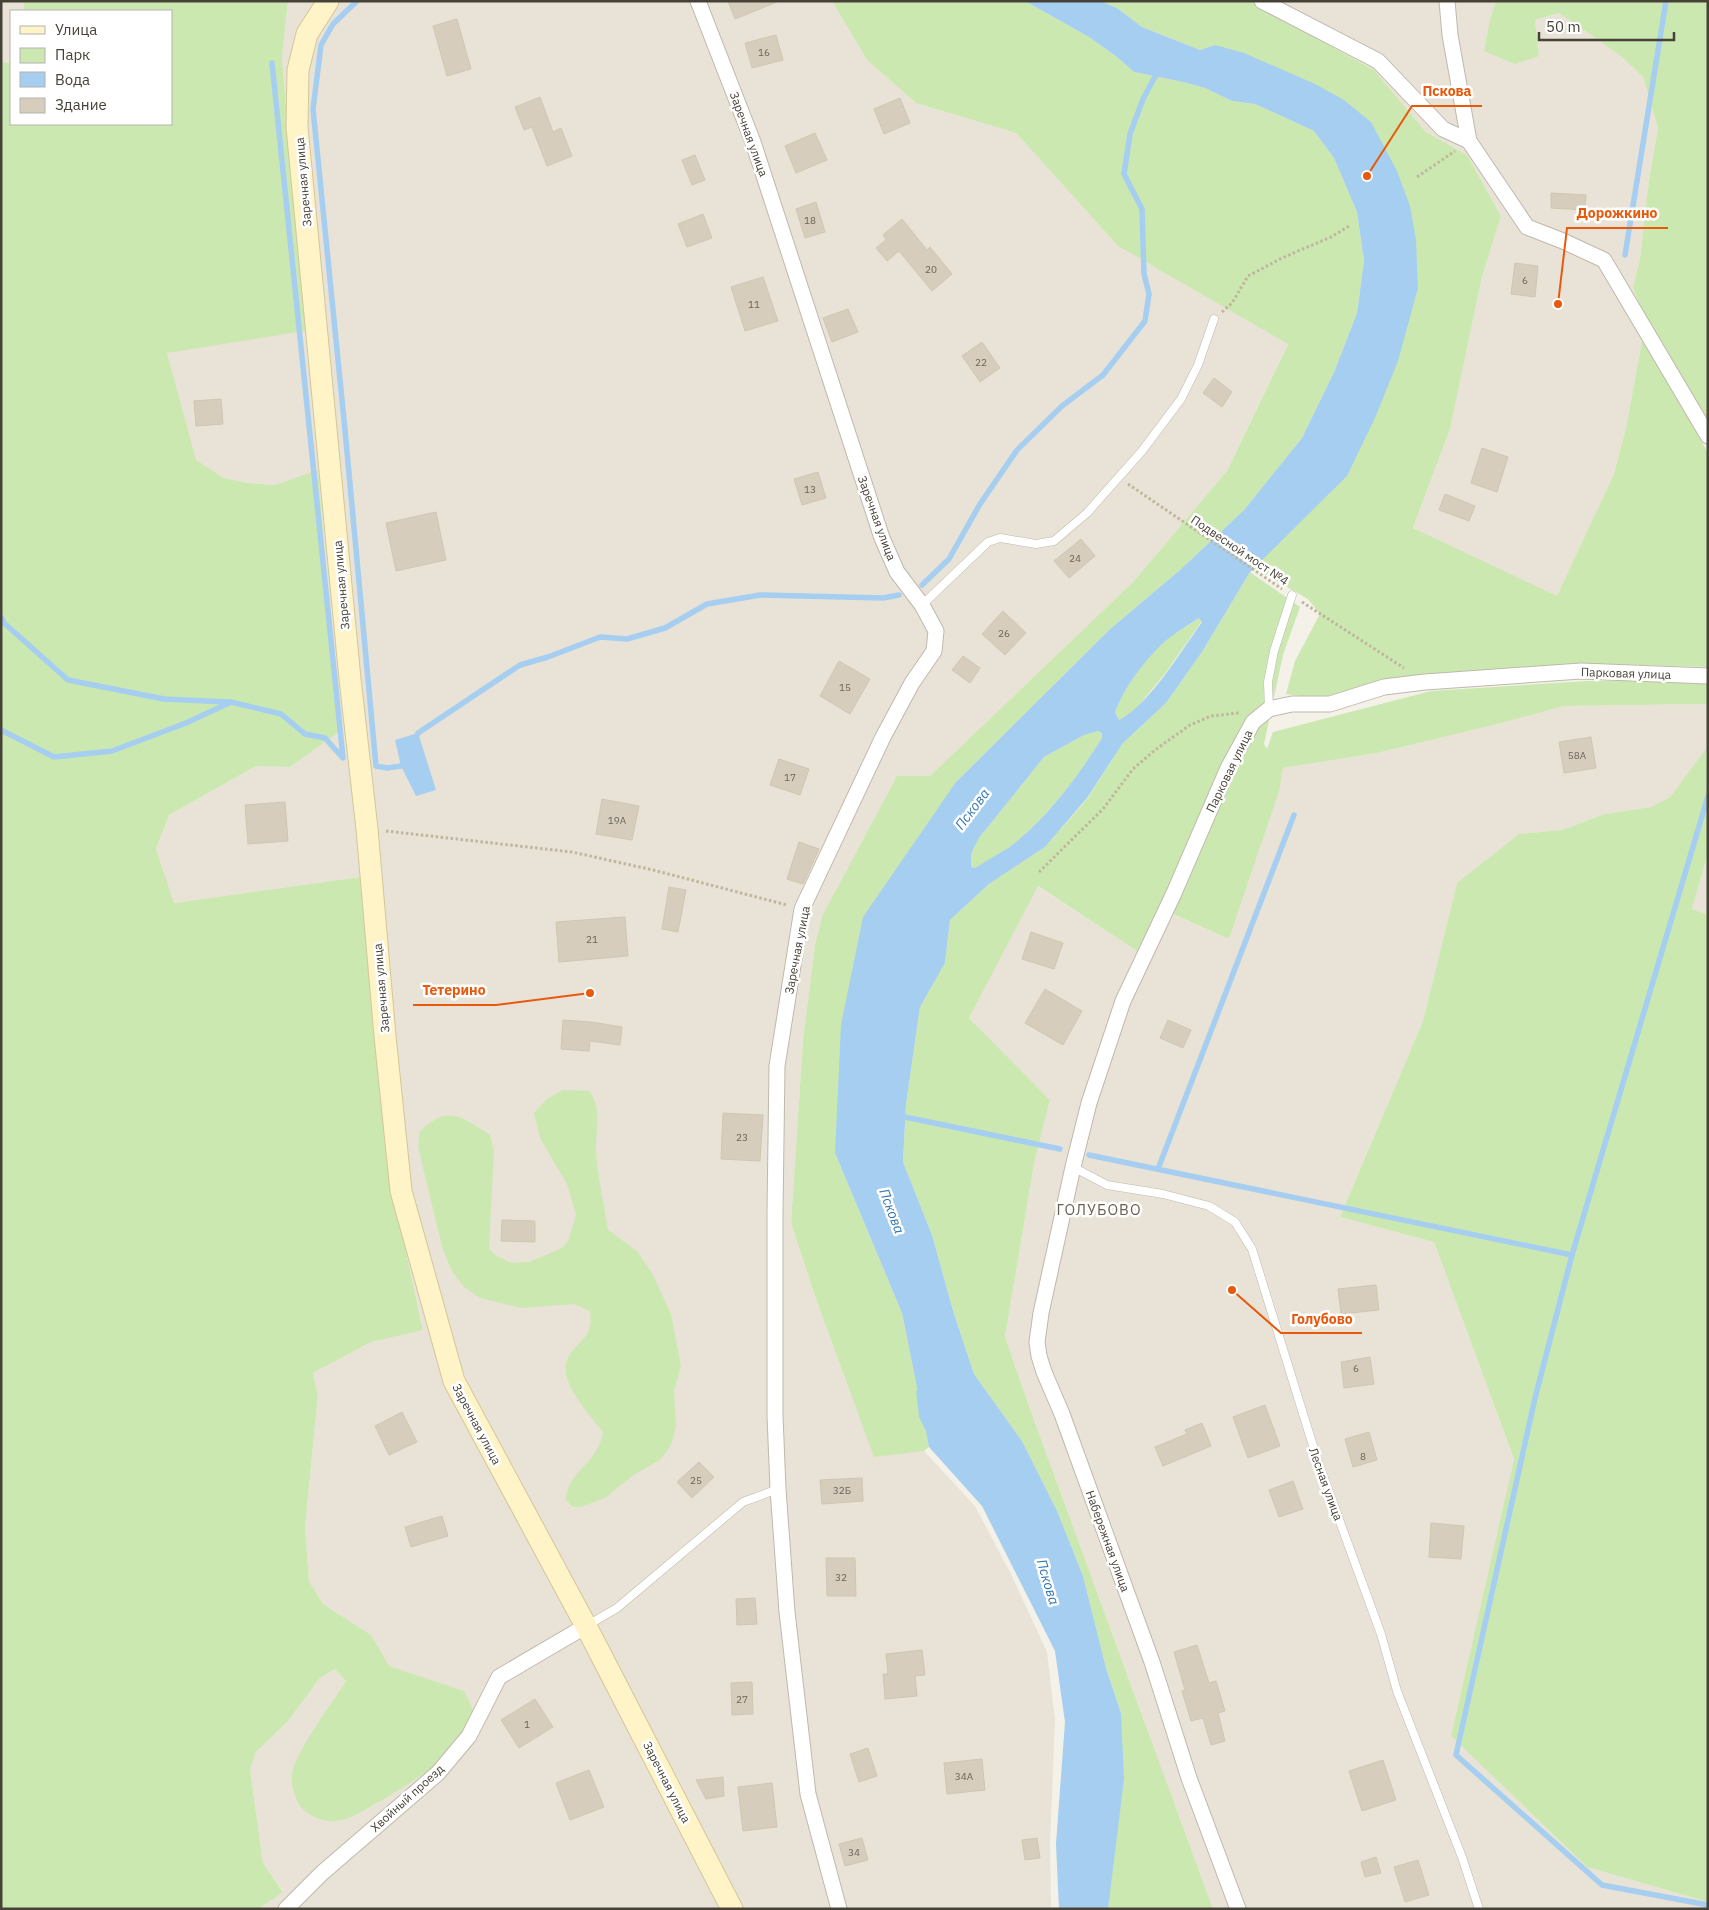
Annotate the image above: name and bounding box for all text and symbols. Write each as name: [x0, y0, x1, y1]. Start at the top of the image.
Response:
legend: [10, 10, 172, 125]
scale bar: [1539, 10, 1674, 42]
text: 50 m: [1546, 17, 1581, 36]
text: Улица: [55, 20, 97, 39]
text: Парк: [55, 45, 90, 64]
house number: 16: [758, 46, 770, 59]
text: Вода: [55, 70, 90, 89]
callout: Пскова: [1412, 77, 1482, 106]
text: Пскова: [1422, 82, 1472, 100]
street label: Заречная улица: [727, 89, 772, 179]
text: Здание: [55, 95, 107, 114]
street label: Заречная улица: [292, 136, 314, 227]
callout: Дорожкино: [1567, 199, 1668, 228]
text: Дорожкино: [1577, 204, 1658, 222]
house number: 18: [804, 214, 816, 227]
house number: 20: [925, 263, 937, 276]
house number: 6: [1522, 274, 1528, 287]
house number: 11: [748, 298, 760, 311]
house number: 22: [975, 356, 987, 369]
street label: Заречная улица: [855, 473, 900, 563]
house number: 13: [804, 483, 816, 496]
street label: Подвесной мост №4: [1188, 512, 1292, 588]
street label: Заречная улица: [330, 539, 352, 630]
house number: 24: [1069, 552, 1081, 565]
house number: 26: [998, 627, 1010, 640]
street label: Парковая улица: [1581, 664, 1672, 682]
house number: 15: [839, 681, 851, 694]
street label: Парковая улица: [1202, 727, 1256, 815]
house number: 58А: [1568, 749, 1587, 762]
house number: 17: [784, 771, 796, 784]
water label: Пскова: [951, 785, 993, 833]
house number: 19А: [608, 814, 627, 827]
street label: Заречная улица: [781, 904, 813, 995]
house number: 21: [586, 933, 598, 946]
street label: Заречная улица: [370, 942, 392, 1033]
callout: Тетерино: [413, 976, 496, 1005]
text: Тетерино: [422, 981, 486, 999]
house number: 23: [736, 1131, 748, 1144]
water label: Пскова: [875, 1186, 909, 1236]
district label: ГОЛУБОВО: [1056, 1200, 1142, 1219]
callout: Голубово: [1281, 1304, 1362, 1333]
text: Голубово: [1291, 1310, 1353, 1328]
house number: 6: [1353, 1362, 1359, 1375]
street label: Заречная улица: [449, 1381, 505, 1468]
street label: Лесная улица: [1306, 1445, 1346, 1523]
house number: 8: [1360, 1450, 1366, 1463]
house number: 25: [690, 1474, 702, 1487]
house number: 32Б: [833, 1484, 851, 1497]
street label: Набережная улица: [1083, 1488, 1134, 1594]
water label: Пскова: [1033, 1557, 1063, 1607]
house number: 32: [835, 1571, 847, 1584]
house number: 27: [736, 1693, 748, 1706]
house number: 1: [524, 1718, 530, 1731]
street label: Заречная улица: [640, 1739, 694, 1826]
street label: Хвойный проезд: [367, 1761, 447, 1835]
house number: 34А: [955, 1770, 974, 1783]
house number: 34: [848, 1846, 860, 1859]

